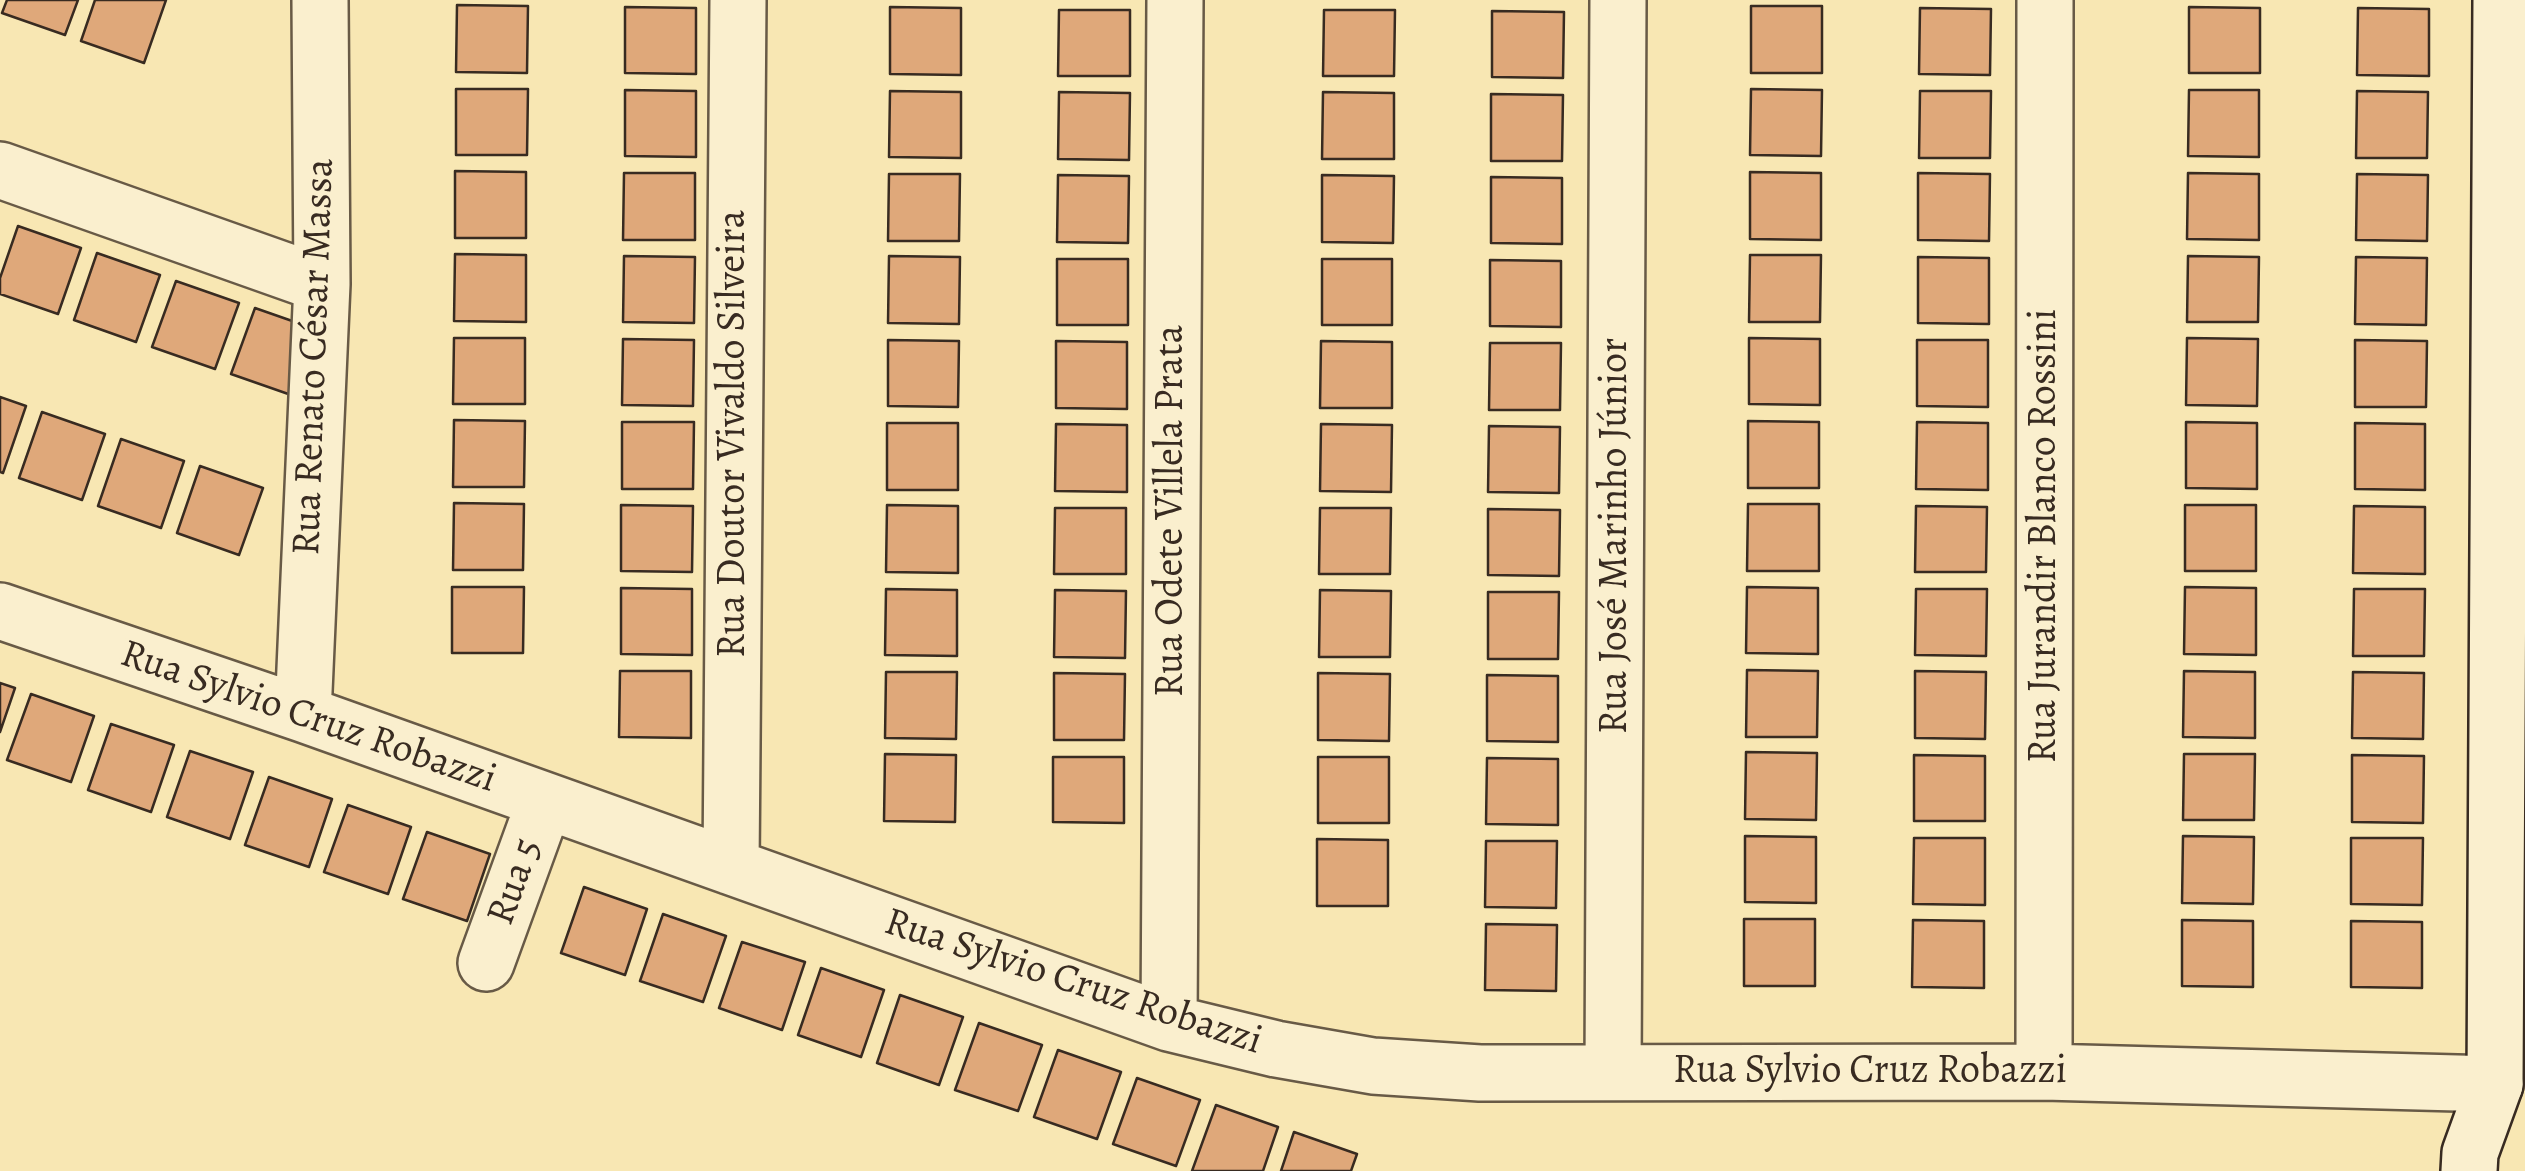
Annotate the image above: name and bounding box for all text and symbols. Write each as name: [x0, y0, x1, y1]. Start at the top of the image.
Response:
street label: Rua Renato César Massa: [284, 158, 346, 556]
street label: Rua Doutor Vivaldo Silveira: [710, 210, 758, 658]
street label: Rua Jurandir Blanco Rossini: [2021, 309, 2069, 763]
street label: Rua Odete Villela Prata: [1148, 325, 1196, 697]
street label: Rua José Marinho Júnior: [1592, 338, 1640, 734]
street label: Rua Sylvio Cruz Robazzi: [114, 631, 502, 805]
street label: Rua 5: [478, 832, 554, 932]
street label: Rua Sylvio Cruz Robazzi: [878, 899, 1268, 1067]
street label: Rua Sylvio Cruz Robazzi: [1673, 1048, 2067, 1096]

